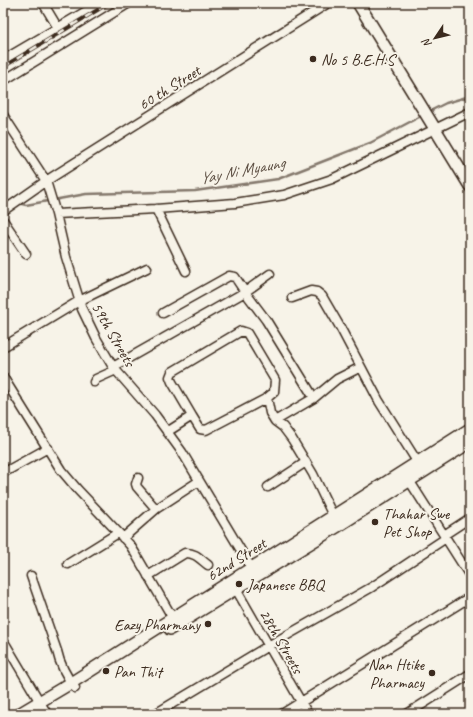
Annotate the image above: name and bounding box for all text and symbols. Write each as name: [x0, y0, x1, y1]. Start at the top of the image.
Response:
north arrow: [415, 18, 455, 58]
text: N: [418, 35, 434, 51]
place label: No 5 B.E.H.S: [321, 50, 397, 70]
marker: No 5 B.E.H.S: [308, 54, 318, 64]
street label: 60 th Street: [135, 60, 206, 115]
water label: Yay Ni Myaung: [198, 152, 288, 189]
street label: 59th Streets: [87, 299, 140, 371]
place label: Thahar Swe Pet Shop: [383, 504, 451, 542]
marker: Thahar Swe Pet Shop: [370, 517, 380, 527]
street label: 62nd Street: [203, 533, 271, 586]
place label: Japanese BBQ: [246, 575, 326, 595]
marker: Japanese BBQ: [234, 579, 244, 589]
street label: 28th Streets: [255, 606, 308, 678]
place label: Eazy Pharmany: [114, 615, 202, 635]
marker: Eazy Pharmany: [203, 619, 213, 629]
place label: Nan Htike Pharmacy: [368, 655, 426, 693]
place label: Pan Thit: [114, 662, 164, 682]
marker: Pan Thit: [101, 666, 111, 676]
marker: Nan Htike Pharmacy: [427, 668, 437, 678]

